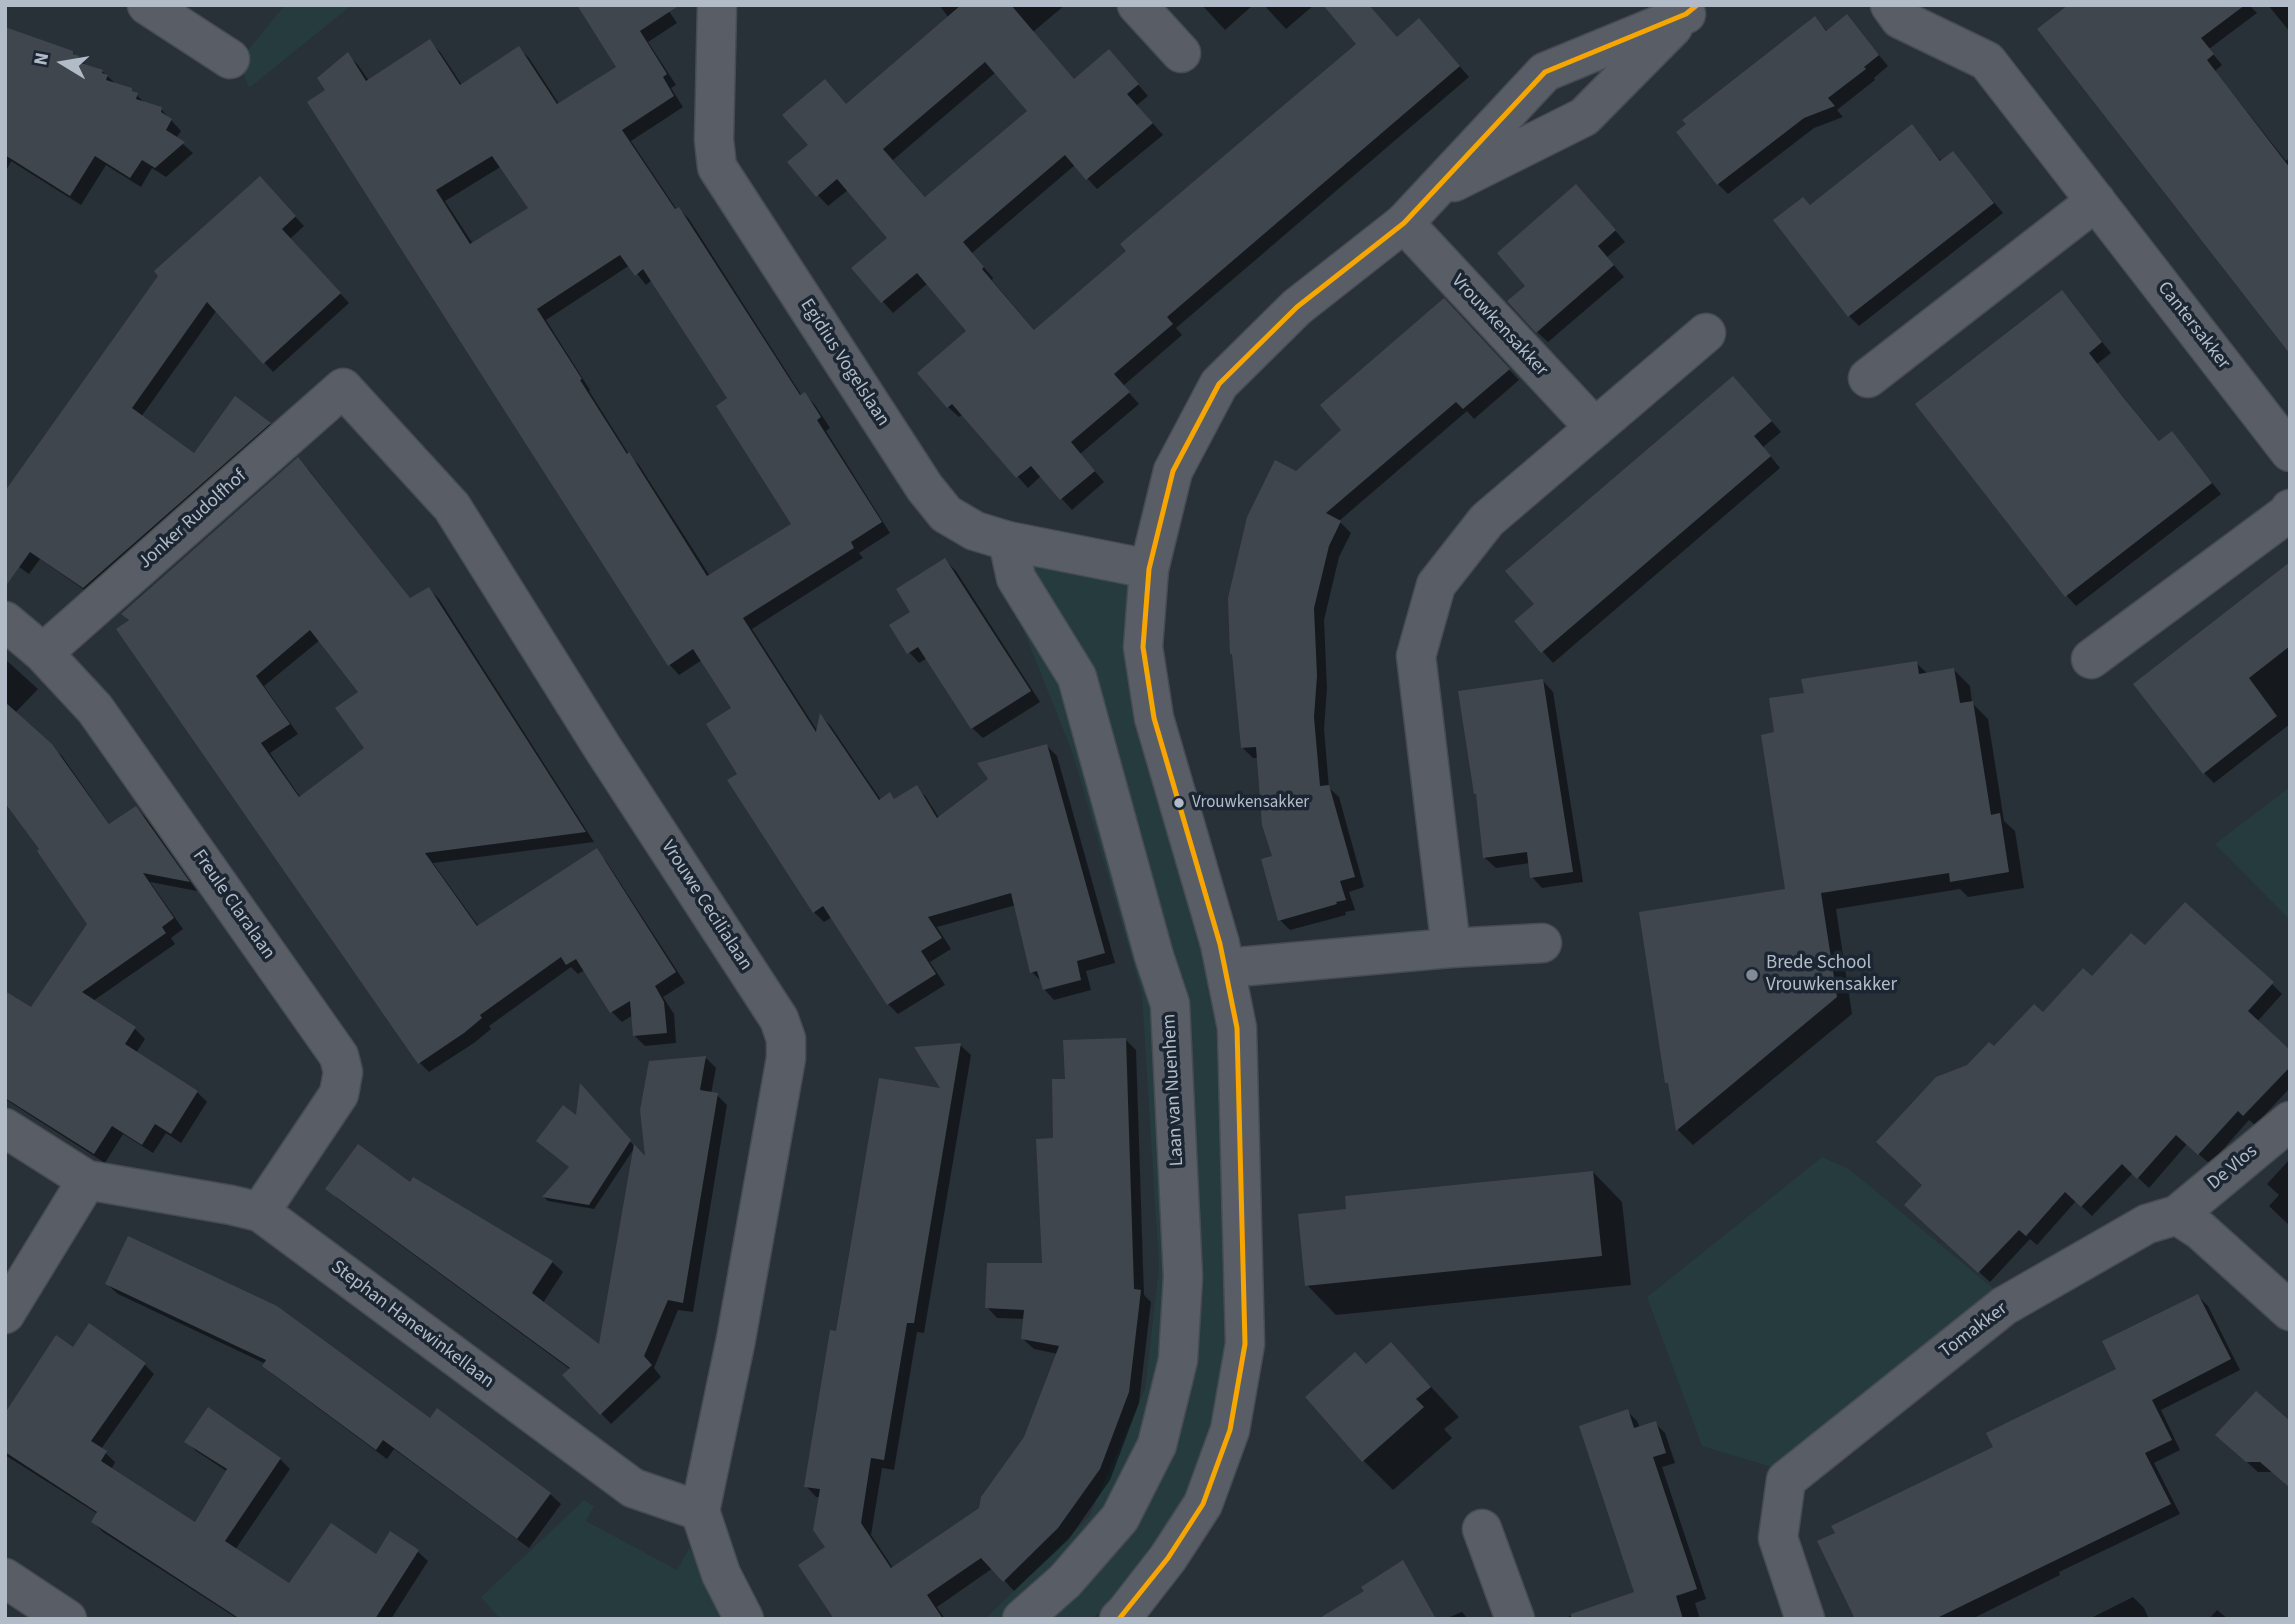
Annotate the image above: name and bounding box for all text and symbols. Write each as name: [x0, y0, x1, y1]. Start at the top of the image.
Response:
north arrow: [28, 28, 98, 98]
text: N: [27, 50, 56, 68]
street label: Vrouwkensakker: [1446, 270, 1552, 382]
street label: Cantersakker: [2152, 278, 2234, 374]
street label: Egidius Vogelslaan: [794, 295, 894, 431]
street label: Jonker Rudolfhof: [134, 466, 252, 574]
place label: Vrouwkensakker: [1192, 793, 1309, 813]
marker: Vrouwkensakker: [1172, 796, 1186, 810]
street label: Vrouwe Cecilialaan: [655, 837, 757, 975]
street label: Freule Claralaan: [187, 846, 279, 964]
place label: Brede School Vrouwkensakker: [1766, 953, 1897, 997]
marker: Brede School Vrouwkensakker: [1744, 967, 1760, 983]
street label: Laan van Nuenhem: [1159, 1013, 1189, 1167]
street label: De Vlos: [2204, 1141, 2262, 1195]
street label: Stephan Hanewinkellaan: [326, 1256, 498, 1394]
street label: Tomakker: [1936, 1298, 2012, 1364]

